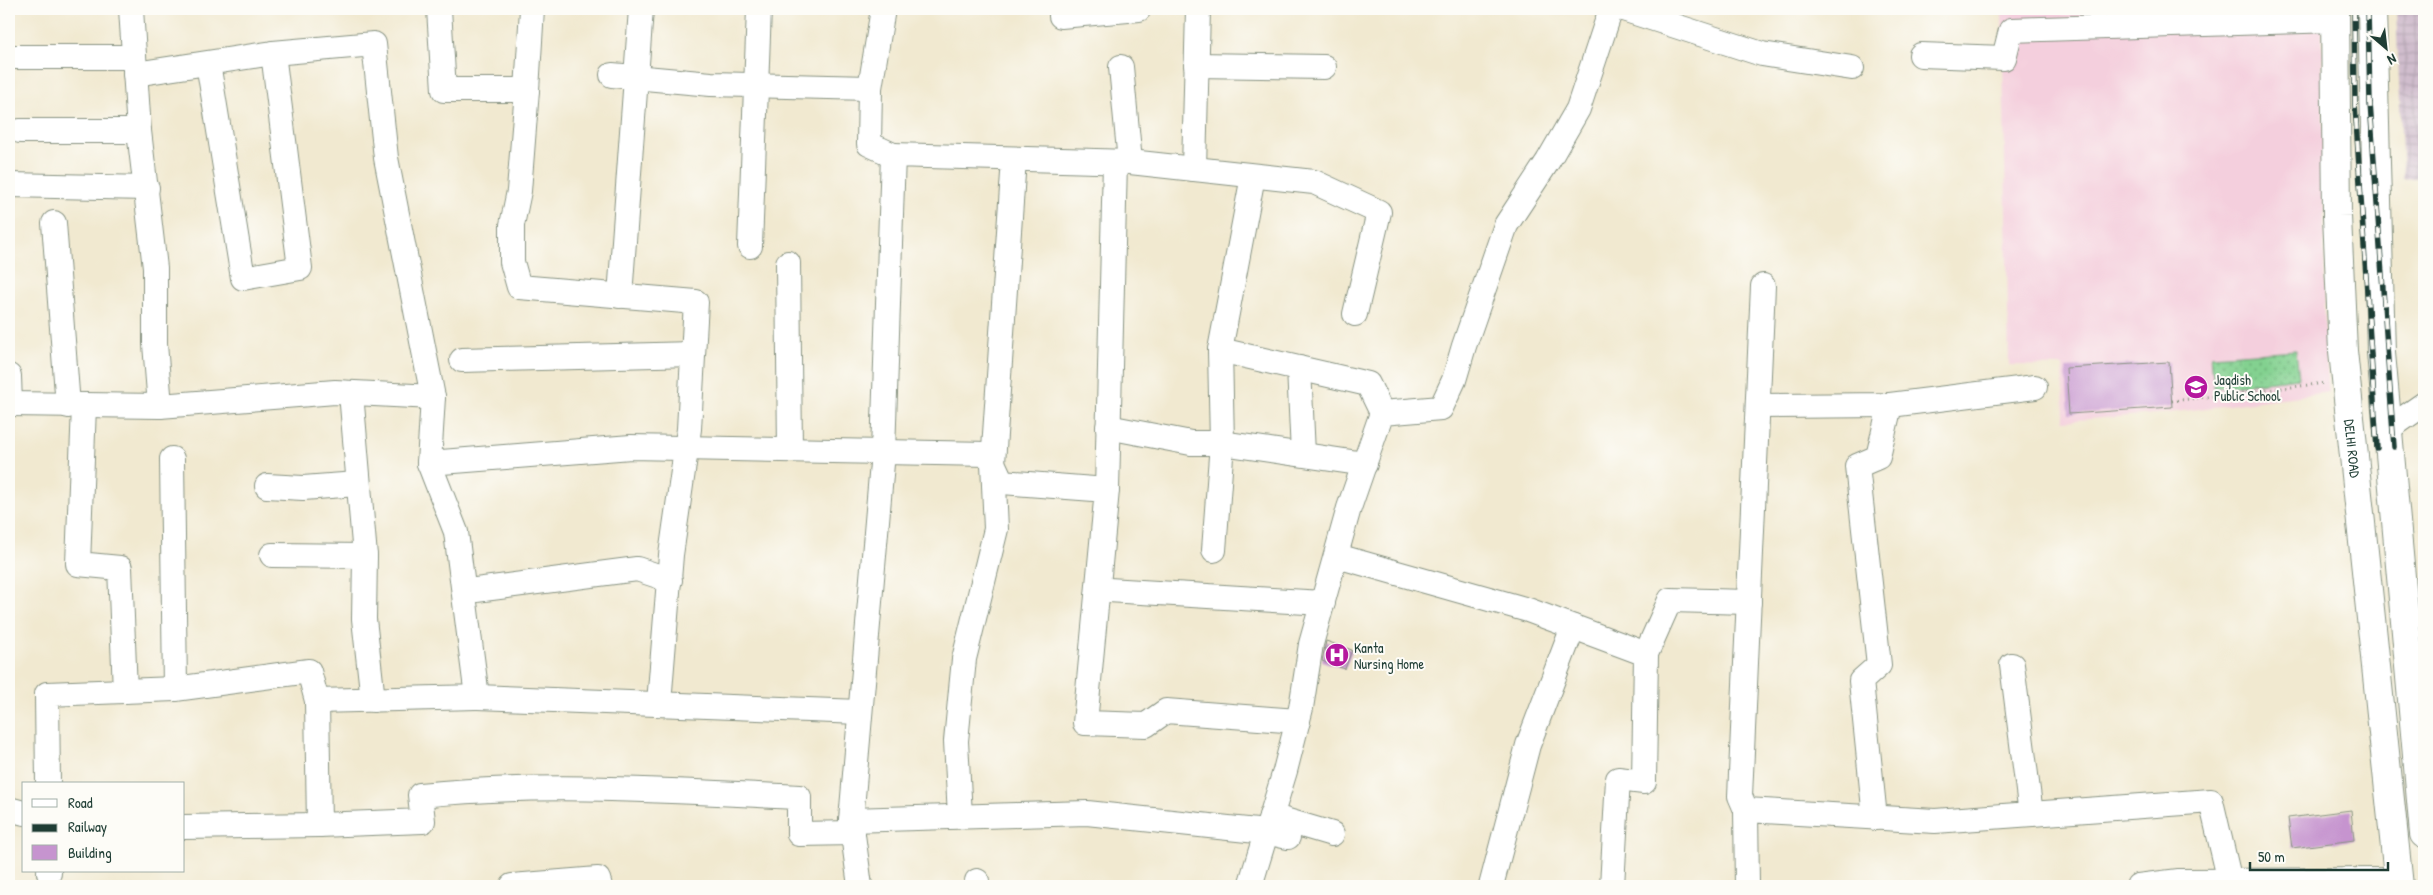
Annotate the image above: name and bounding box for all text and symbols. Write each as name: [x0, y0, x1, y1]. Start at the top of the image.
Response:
north arrow: [2360, 22, 2410, 72]
text: N: [2384, 50, 2400, 70]
place label: Jagdish Public School: [2214, 370, 2281, 405]
school or university icon: Jagdish Public School: [2183, 374, 2209, 400]
street label: DELHI ROAD: [2341, 418, 2366, 479]
place label: Kanta Nursing Home: [1354, 638, 1424, 674]
hospital icon: Kanta Nursing Home: [1324, 642, 1350, 668]
legend: [22, 782, 185, 872]
text: Road: [68, 792, 93, 813]
text: Railway: [68, 816, 107, 837]
scale bar: [2250, 840, 2388, 872]
text: Building: [68, 842, 112, 863]
text: 50 m: [2258, 846, 2285, 867]

